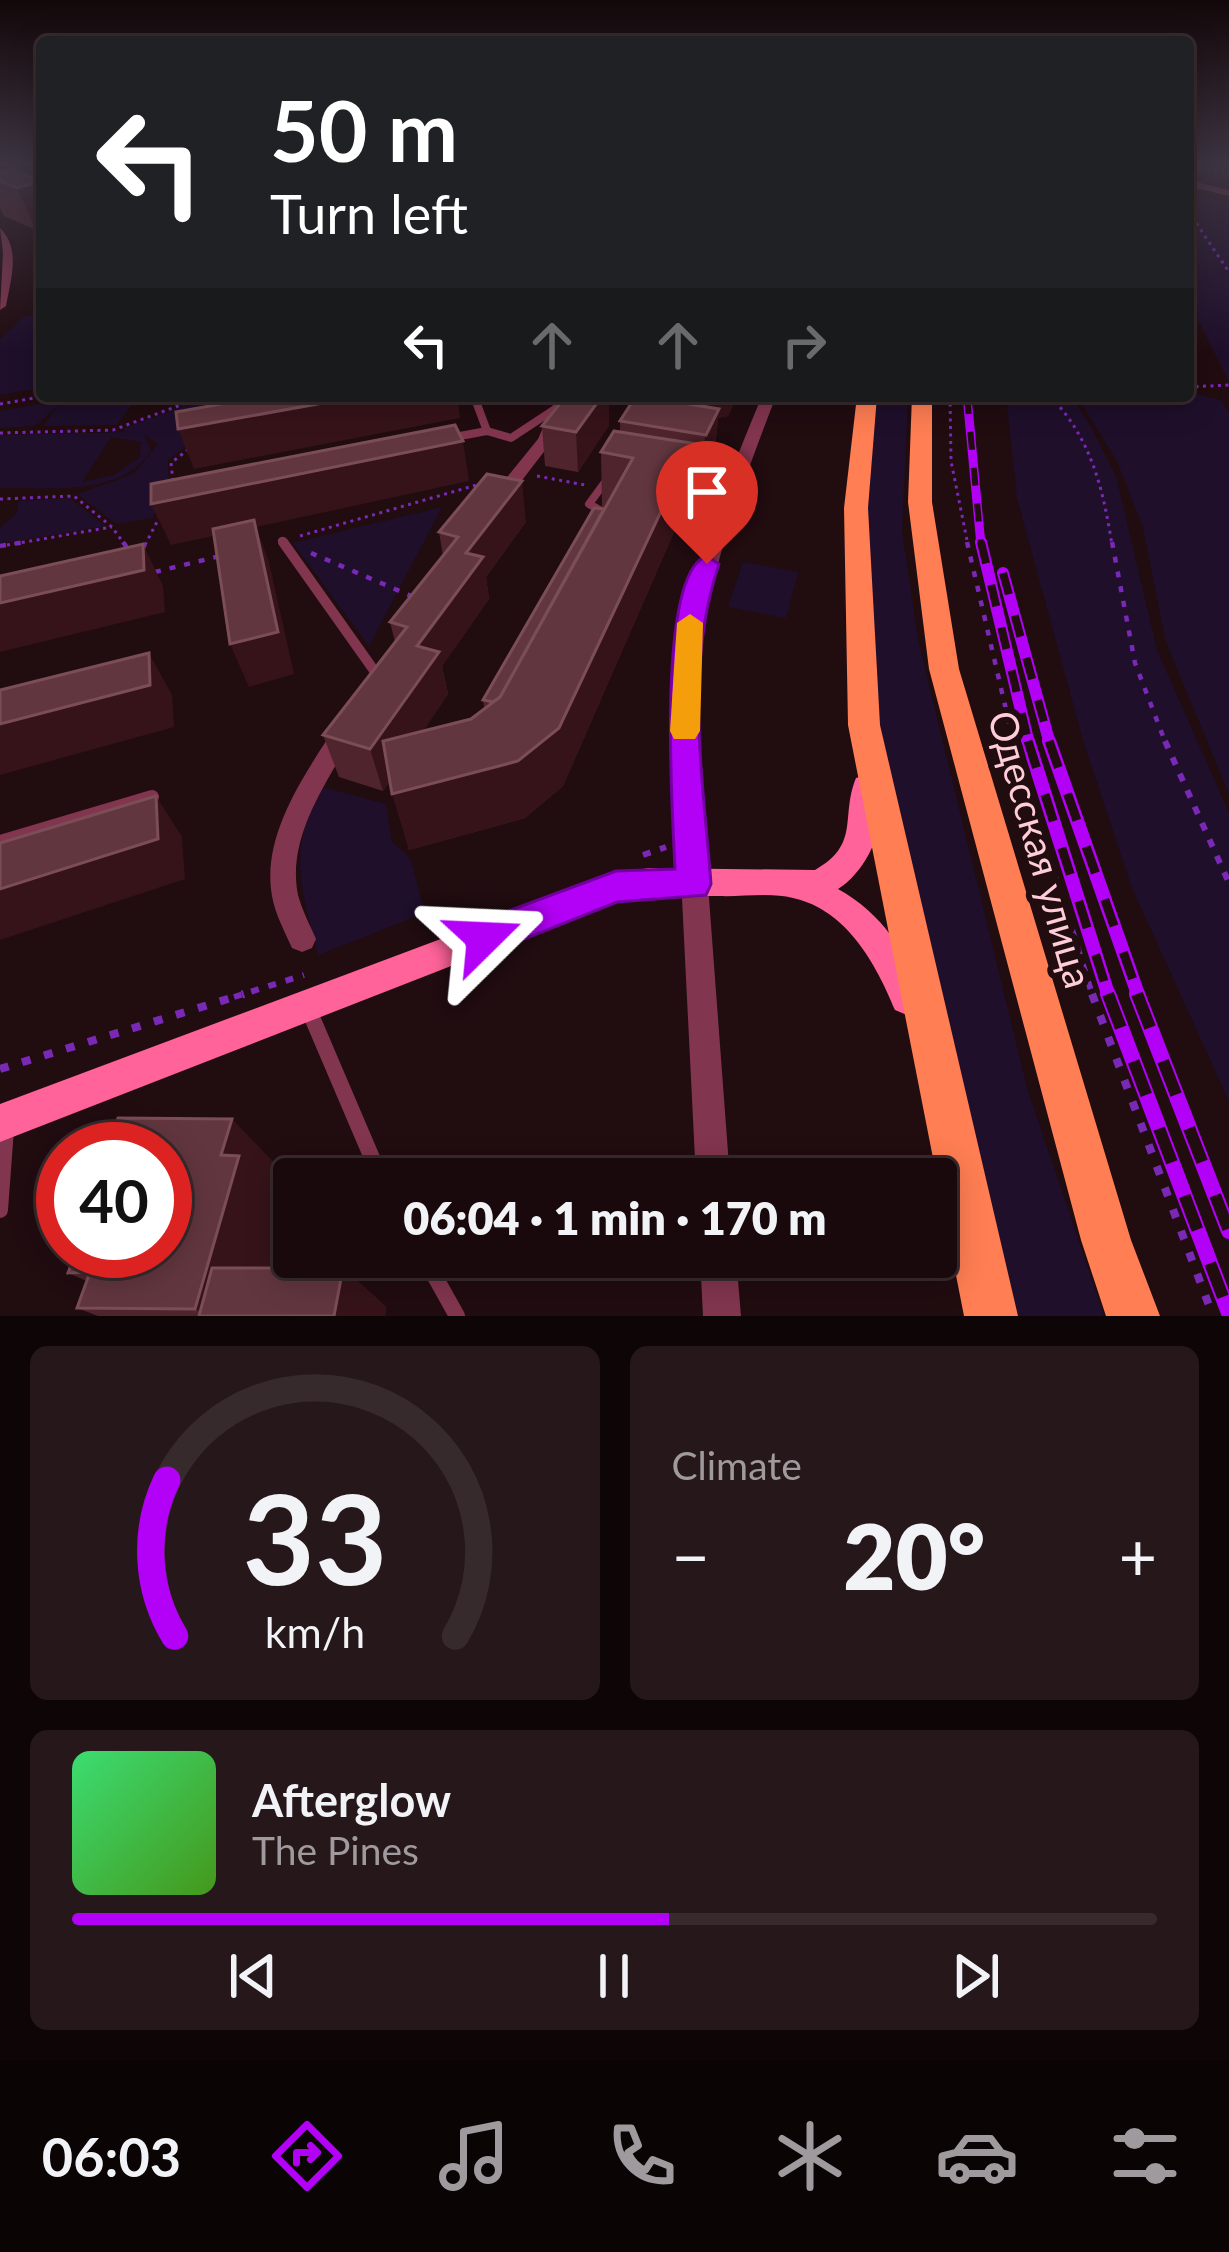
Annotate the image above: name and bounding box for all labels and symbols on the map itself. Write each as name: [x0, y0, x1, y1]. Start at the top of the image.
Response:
pin: [656, 441, 758, 564]
street label: Одесская улица: [979, 705, 1103, 993]
position arrow: [421, 875, 547, 1001]
speed limit sign: 40: [36, 1122, 192, 1278]

